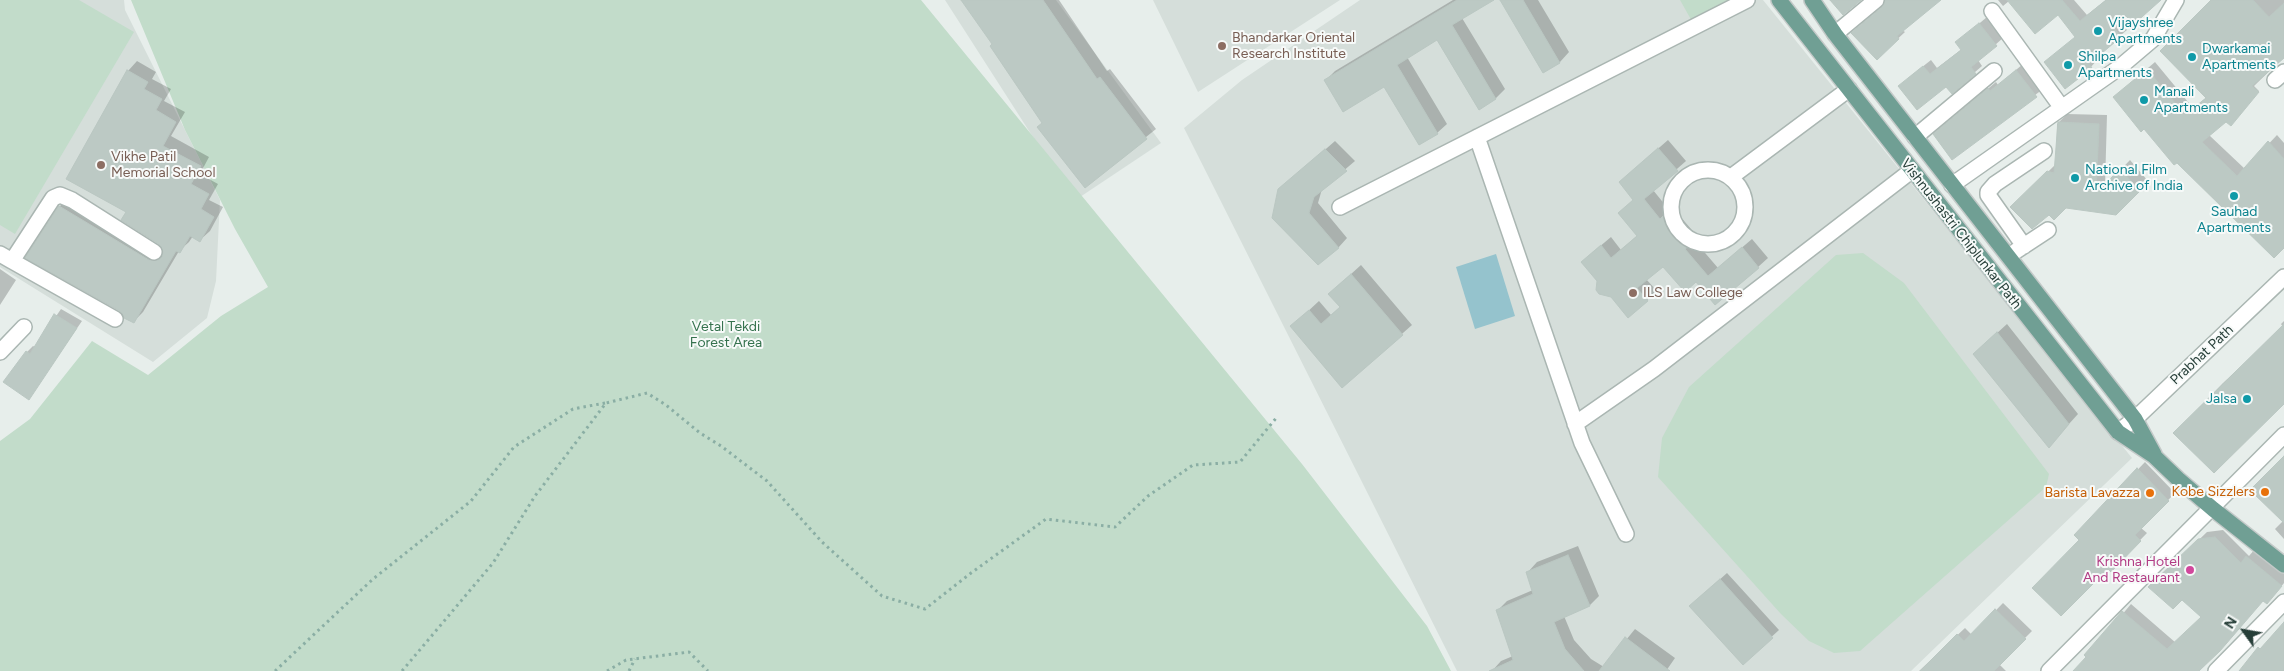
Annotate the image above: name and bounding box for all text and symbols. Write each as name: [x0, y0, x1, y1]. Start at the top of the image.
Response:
place label: Vijayshree Apartments: [2108, 15, 2182, 48]
marker: Vijayshree Apartments: [2092, 25, 2104, 37]
place label: Bhandarkar Oriental Research Institute: [1232, 30, 1355, 62]
marker: Bhandarkar Oriental Research Institute: [1216, 40, 1228, 52]
place label: Dwarkamai Apartments: [2202, 41, 2276, 74]
place label: Shilpa Apartments: [2078, 49, 2152, 82]
marker: Dwarkamai Apartments: [2186, 51, 2198, 63]
marker: Shilpa Apartments: [2062, 59, 2074, 71]
place label: Manali Apartments: [2154, 84, 2228, 116]
marker: Manali Apartments: [2138, 94, 2150, 106]
place label: Vikhe Patil Memorial School: [111, 149, 215, 182]
street label: Vishnushastri Chiplunkar Path: [1897, 156, 2025, 312]
marker: Vikhe Patil Memorial School: [95, 159, 107, 171]
place label: National Film Archive of India: [2085, 162, 2183, 194]
marker: National Film Archive of India: [2069, 172, 2081, 184]
marker: Sauhad Apartments: [2228, 190, 2240, 202]
place label: Sauhad Apartments: [2197, 204, 2271, 236]
place label: ILS Law College: [1643, 285, 1743, 301]
marker: ILS Law College: [1627, 287, 1639, 299]
park label: Vetal Tekdi Forest Area: [690, 319, 762, 352]
street label: Prabhat Path: [2167, 322, 2237, 388]
place label: Jalsa: [2206, 391, 2237, 407]
marker: Jalsa: [2241, 393, 2253, 405]
place label: Kobe Sizzlers: [2172, 484, 2255, 500]
place label: Barista Lavazza: [2044, 485, 2140, 501]
marker: Kobe Sizzlers: [2259, 486, 2271, 498]
marker: Barista Lavazza: [2144, 487, 2156, 499]
place label: Krishna Hotel And Restaurant: [2083, 554, 2180, 586]
marker: Krishna Hotel And Restaurant: [2184, 564, 2196, 576]
north arrow: [2219, 606, 2269, 656]
text: N: [2221, 614, 2241, 632]

